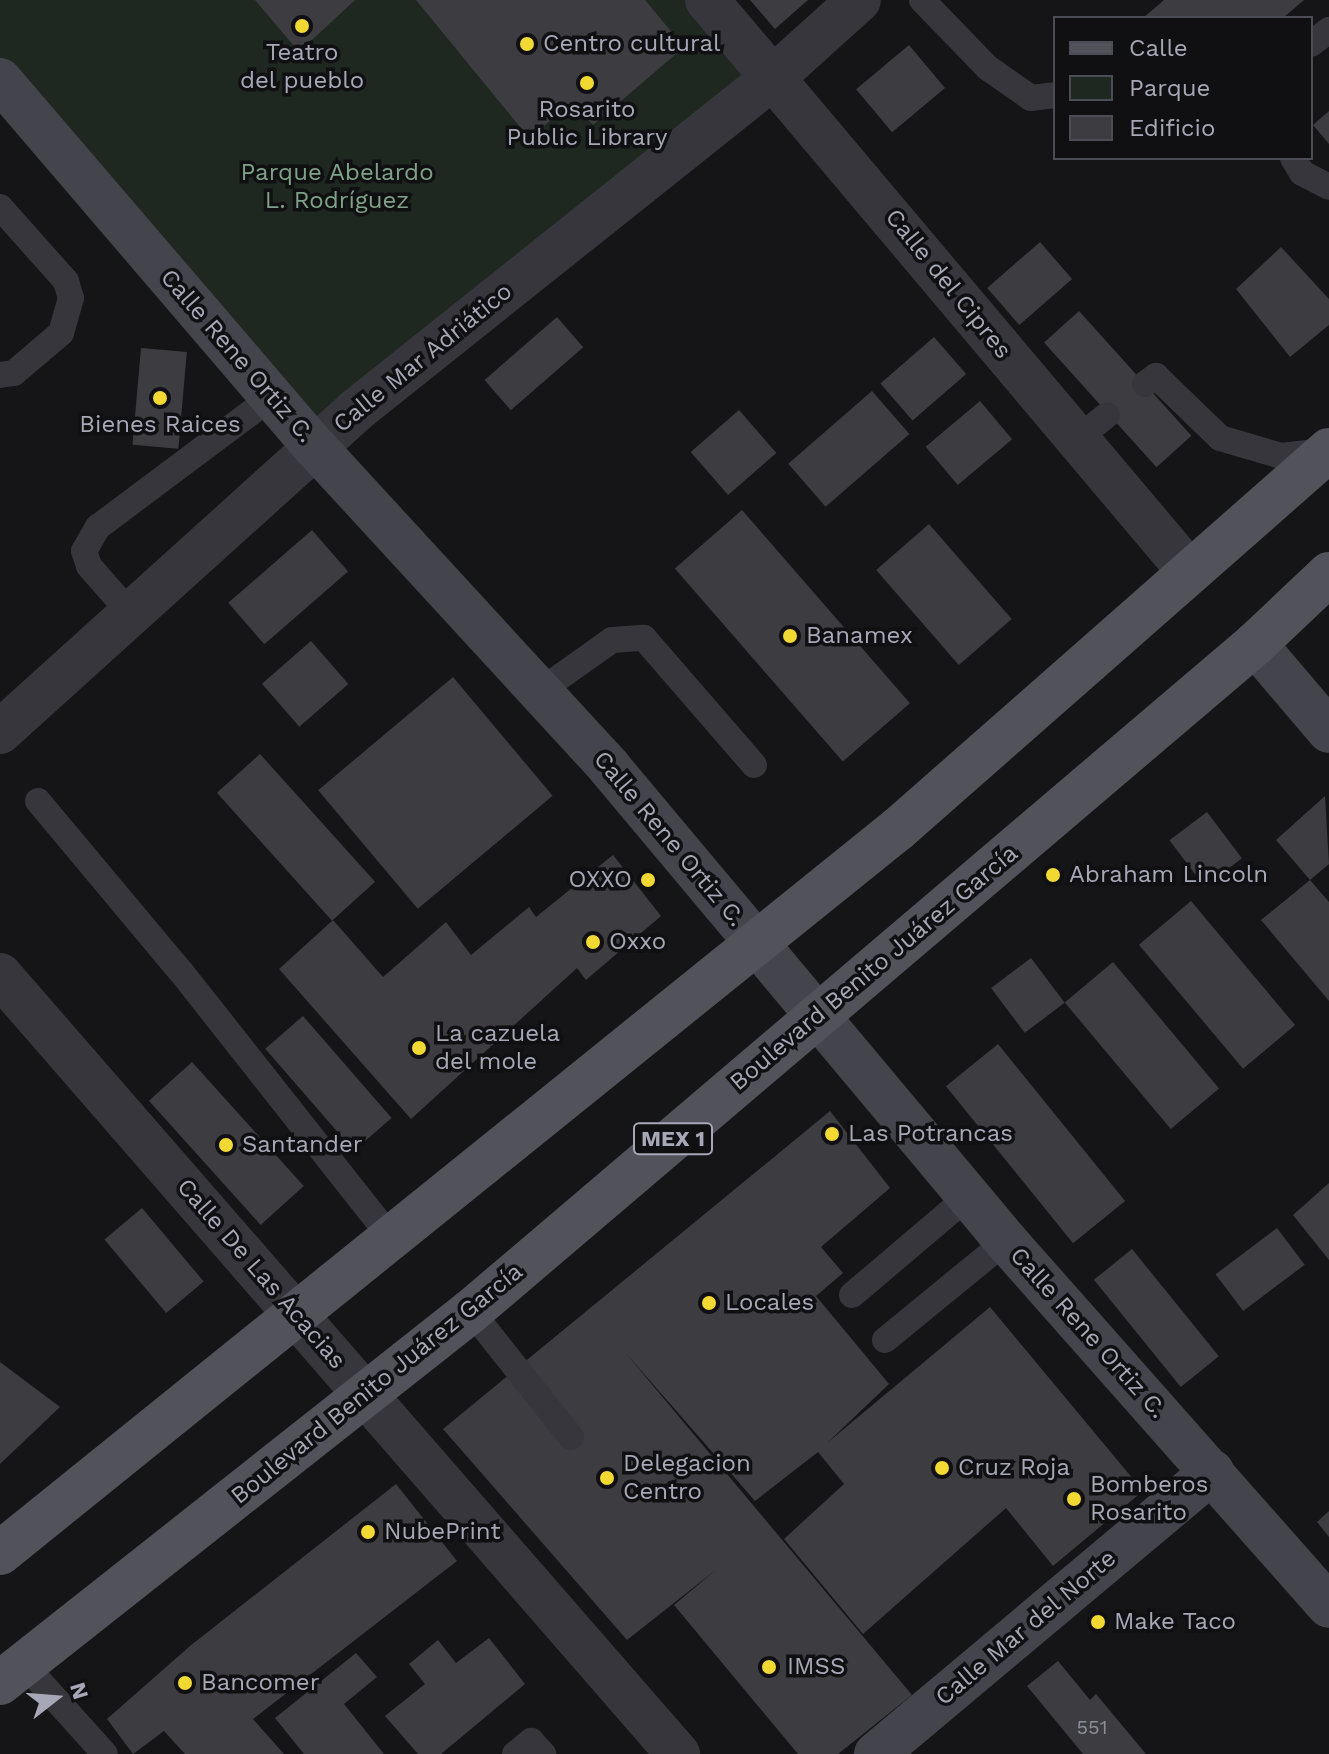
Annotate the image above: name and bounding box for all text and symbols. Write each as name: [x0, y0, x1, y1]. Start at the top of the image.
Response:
legend: [1053, 16, 1313, 160]
marker: Teatro del pueblo: [293, 17, 311, 35]
place label: Centro cultural: [543, 30, 720, 58]
text: Calle: [1129, 34, 1188, 62]
marker: Centro cultural: [518, 35, 536, 53]
place label: Teatro del pueblo: [240, 39, 364, 95]
marker: Rosarito Public Library: [578, 74, 596, 92]
text: Parque: [1129, 74, 1210, 102]
place label: Rosarito Public Library: [507, 96, 667, 152]
text: Edificio: [1129, 114, 1215, 142]
park label: Parque Abelardo L. Rodríguez: [240, 159, 434, 215]
street label: Calle del Cipres: [879, 203, 1017, 365]
street label: Calle Rene Ortiz C.: [154, 264, 320, 448]
street label: Calle Mar Adriático: [327, 277, 519, 439]
marker: Bienes Raices: [151, 389, 169, 407]
place label: Bienes Raices: [79, 411, 241, 439]
place label: Banamex: [806, 622, 913, 650]
marker: Banamex: [781, 627, 799, 645]
street label: Calle Rene Ortiz C.: [587, 745, 751, 933]
street label: Boulevard Benito Juárez García: [724, 839, 1024, 1097]
place label: Abraham Lincoln: [1069, 861, 1268, 889]
place label: OXXO: [568, 866, 632, 894]
marker: Abraham Lincoln: [1044, 866, 1062, 884]
marker: OXXO: [639, 871, 657, 889]
place label: Oxxo: [609, 928, 666, 956]
marker: Oxxo: [584, 933, 602, 951]
place label: La cazuela del mole: [435, 1020, 561, 1076]
marker: La cazuela del mole: [410, 1039, 428, 1057]
place label: Las Potrancas: [848, 1120, 1013, 1148]
road number: MEX 1: [631, 1121, 715, 1157]
marker: Las Potrancas: [823, 1125, 841, 1143]
place label: Santander: [242, 1131, 363, 1159]
marker: Santander: [217, 1136, 235, 1154]
street label: Calle De Las Acacias: [170, 1173, 352, 1375]
street label: Calle Rene Ortiz C.: [1004, 1242, 1172, 1424]
street label: Boulevard Benito Juárez García: [225, 1257, 529, 1511]
place label: Locales: [725, 1289, 814, 1317]
marker: Locales: [700, 1294, 718, 1312]
place label: Delegacion Centro: [623, 1450, 751, 1506]
place label: Cruz Roja: [958, 1454, 1070, 1482]
marker: Cruz Roja: [933, 1459, 951, 1477]
marker: Delegacion Centro: [598, 1469, 616, 1487]
place label: Bomberos Rosarito: [1090, 1471, 1208, 1527]
marker: Bomberos Rosarito: [1065, 1490, 1083, 1508]
place label: NubePrint: [384, 1518, 501, 1546]
marker: NubePrint: [359, 1523, 377, 1541]
street label: Calle Mar del Norte: [929, 1544, 1123, 1712]
place label: Make Taco: [1114, 1608, 1237, 1636]
marker: Make Taco: [1089, 1613, 1107, 1631]
place label: IMSS: [787, 1653, 845, 1681]
marker: IMSS: [758, 1656, 780, 1678]
north arrow: [16, 1658, 96, 1738]
place label: Bancomer: [201, 1669, 319, 1697]
marker: Bancomer: [176, 1674, 194, 1692]
text: N: [65, 1679, 94, 1702]
house number: 551: [1076, 1715, 1108, 1739]

